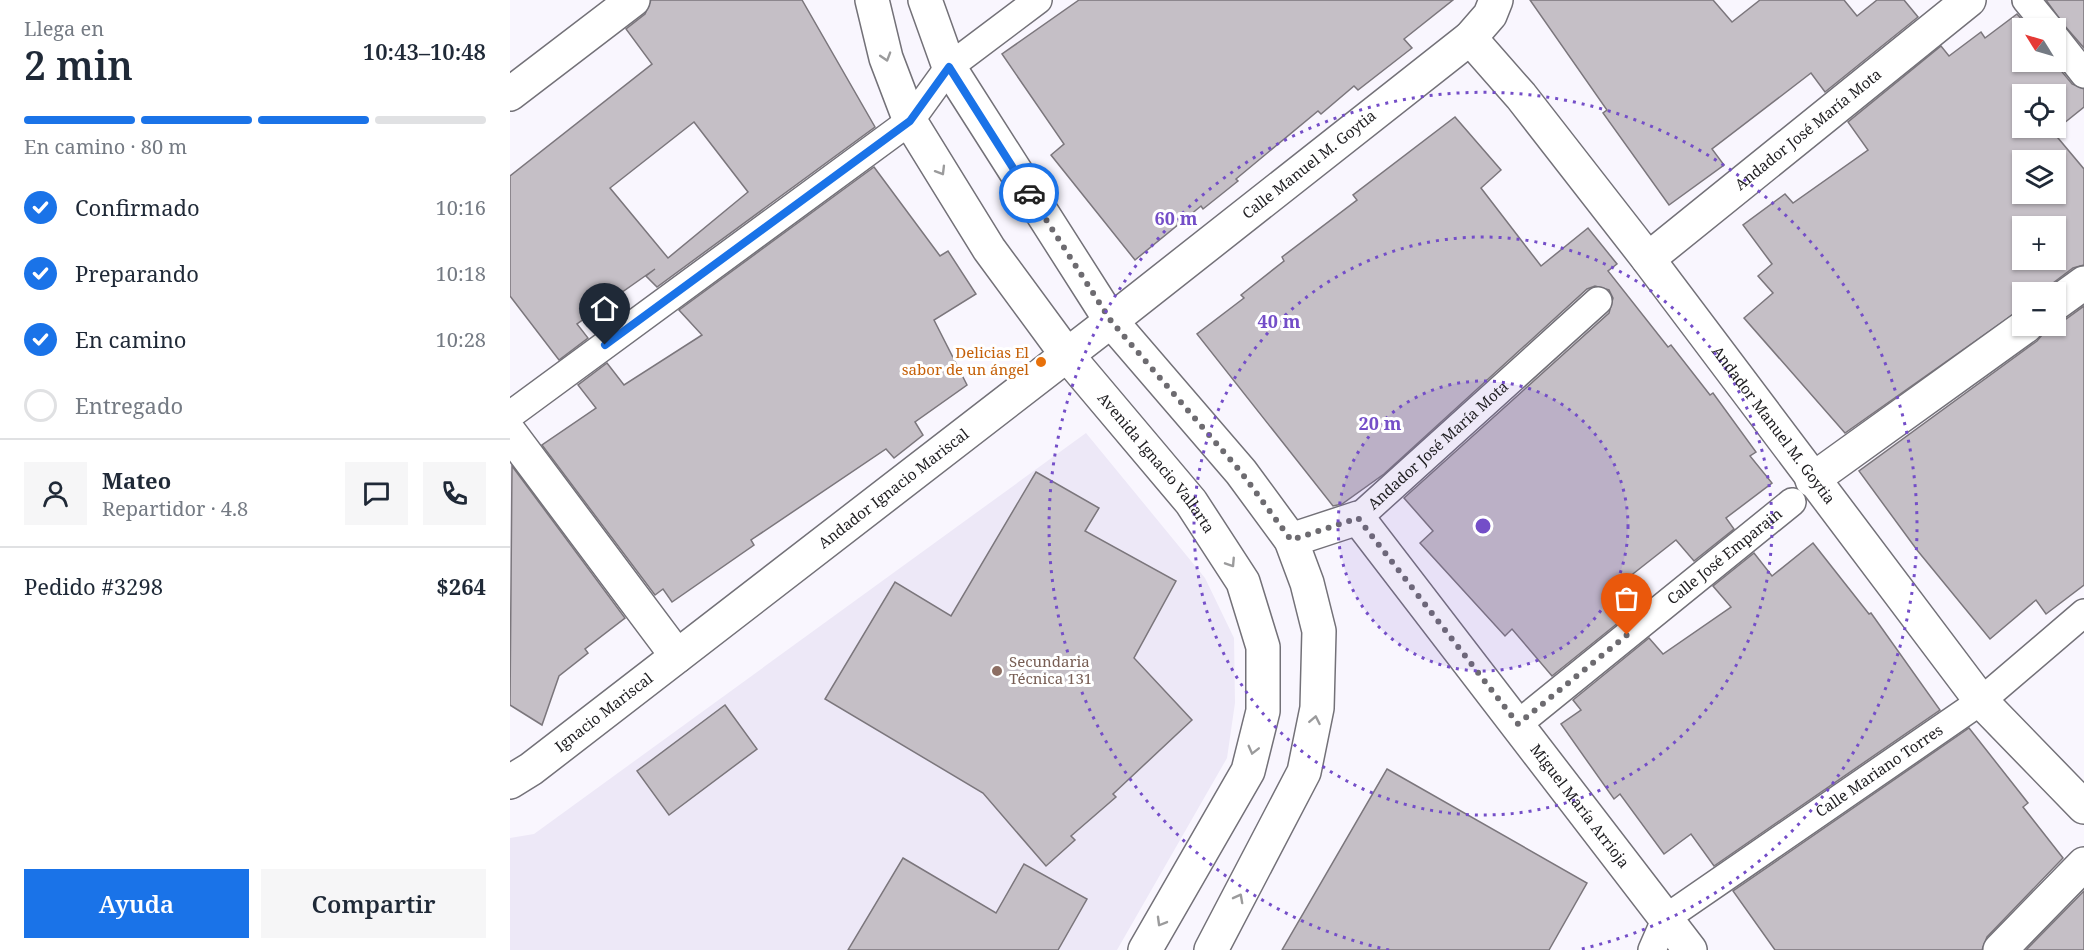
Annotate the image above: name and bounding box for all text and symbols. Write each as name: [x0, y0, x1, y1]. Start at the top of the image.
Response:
text: Llega en: [24, 15, 104, 42]
north arrow: [2012, 18, 2066, 72]
map controls: [2012, 18, 2066, 336]
text: 10:43–10:48: [363, 36, 486, 66]
text: 2 min: [24, 38, 133, 91]
one-way arrow: [879, 51, 891, 62]
street label: Andador José María Mota: [1730, 64, 1885, 194]
button: locate: [2012, 84, 2066, 138]
street label: Calle Manuel M. Goytia: [1238, 105, 1380, 223]
text: En camino · 80 m: [24, 133, 187, 160]
button: layers: [2012, 150, 2066, 204]
courier: [999, 163, 1059, 223]
one-way arrow: [933, 165, 945, 175]
icon: car: [1013, 177, 1046, 210]
icon: check: [24, 191, 57, 224]
text: Confirmado: [75, 192, 200, 222]
text: 10:16: [436, 194, 486, 221]
text: 60 m: [1155, 206, 1198, 230]
button: +: [2012, 216, 2066, 270]
icon: check: [24, 257, 57, 290]
text: Preparando: [75, 258, 199, 288]
text: 10:18: [436, 260, 486, 287]
button: −: [2012, 282, 2066, 336]
pin: [579, 283, 630, 345]
icon: home: [588, 292, 621, 325]
text: 40 m: [1258, 309, 1301, 333]
icon: check: [24, 323, 57, 356]
text: En camino: [75, 324, 187, 354]
text: 10:28: [436, 326, 486, 353]
place label: Delicias El sabor de un ángel: [902, 342, 1029, 379]
street label: Andador Manuel M. Goytia: [1708, 342, 1840, 508]
marker: Delicias El sabor de un ángel: [1034, 355, 1048, 369]
street label: Andador José María Mota: [1363, 376, 1512, 514]
street label: Avenida Ignacio Vallarta: [1094, 388, 1219, 536]
text: Entregado: [75, 390, 183, 420]
text: 20 m: [1359, 411, 1402, 435]
street label: Andador Ignacio Mariscal: [814, 423, 973, 553]
button: person: [24, 462, 87, 525]
button: chat: [345, 462, 408, 525]
button: phone: [423, 462, 486, 525]
text: Mateo: [102, 465, 171, 495]
text: Repartidor · 4.8: [102, 495, 248, 522]
street label: Calle José Emparain: [1662, 503, 1786, 608]
centre of rings: [1473, 516, 1493, 536]
one-way arrow: [1223, 557, 1234, 568]
text: Pedido #3298: [24, 571, 163, 601]
text: $264: [436, 571, 486, 601]
pin: [1601, 573, 1652, 635]
icon: bag: [1610, 582, 1643, 615]
place label: Secundaria Técnica 131: [1009, 651, 1092, 688]
marker: Secundaria Técnica 131: [990, 664, 1004, 678]
street label: Ignacio Mariscal: [551, 668, 657, 756]
one-way arrow: [1308, 716, 1321, 726]
street label: Calle Mariano Torres: [1811, 719, 1946, 821]
street label: Miguel María Arrioja: [1526, 740, 1634, 872]
one-way arrow: [1247, 745, 1260, 755]
button: Ayuda: [24, 869, 249, 938]
button: Compartir: [261, 869, 486, 938]
one-way arrow: [1232, 894, 1243, 905]
one-way arrow: [1157, 916, 1168, 926]

